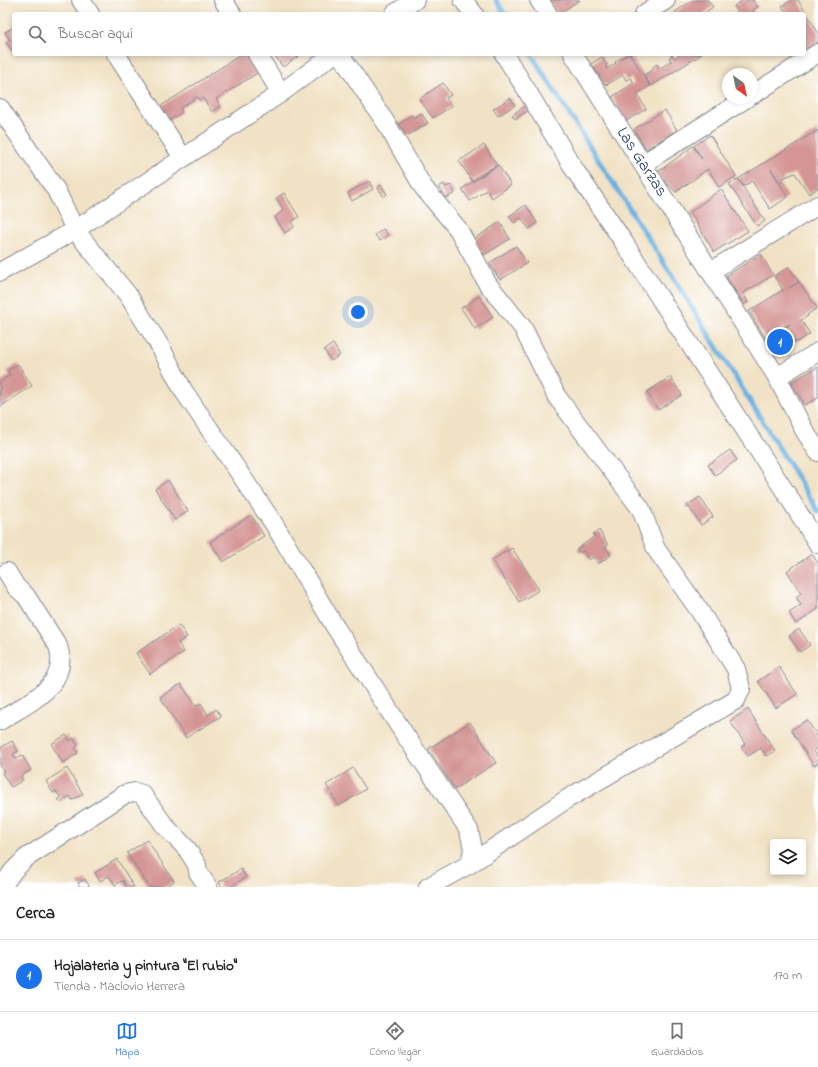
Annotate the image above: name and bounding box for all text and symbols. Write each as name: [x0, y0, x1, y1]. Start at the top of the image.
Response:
search box: [12, 12, 806, 56]
icon: search: [26, 23, 48, 45]
text: Buscar aquí: [58, 23, 133, 45]
north arrow: [722, 68, 758, 104]
street label: Las Garzas: [610, 122, 674, 202]
your location: [348, 302, 368, 322]
pin: 1: [767, 327, 793, 357]
map controls: [770, 839, 806, 875]
button: layers: [770, 839, 806, 875]
text: Cerca: [16, 901, 55, 926]
text: Hojalateria y pintura "El rubio": [54, 955, 237, 977]
text: 1: [27, 966, 31, 985]
text: 170 m: [774, 966, 802, 985]
text: Tienda · Maclovio Herrera: [54, 977, 185, 996]
tab: Mapa: [115, 1020, 139, 1060]
tab: Cómo llegar: [369, 1020, 421, 1060]
tab: Guardados: [651, 1020, 703, 1060]

